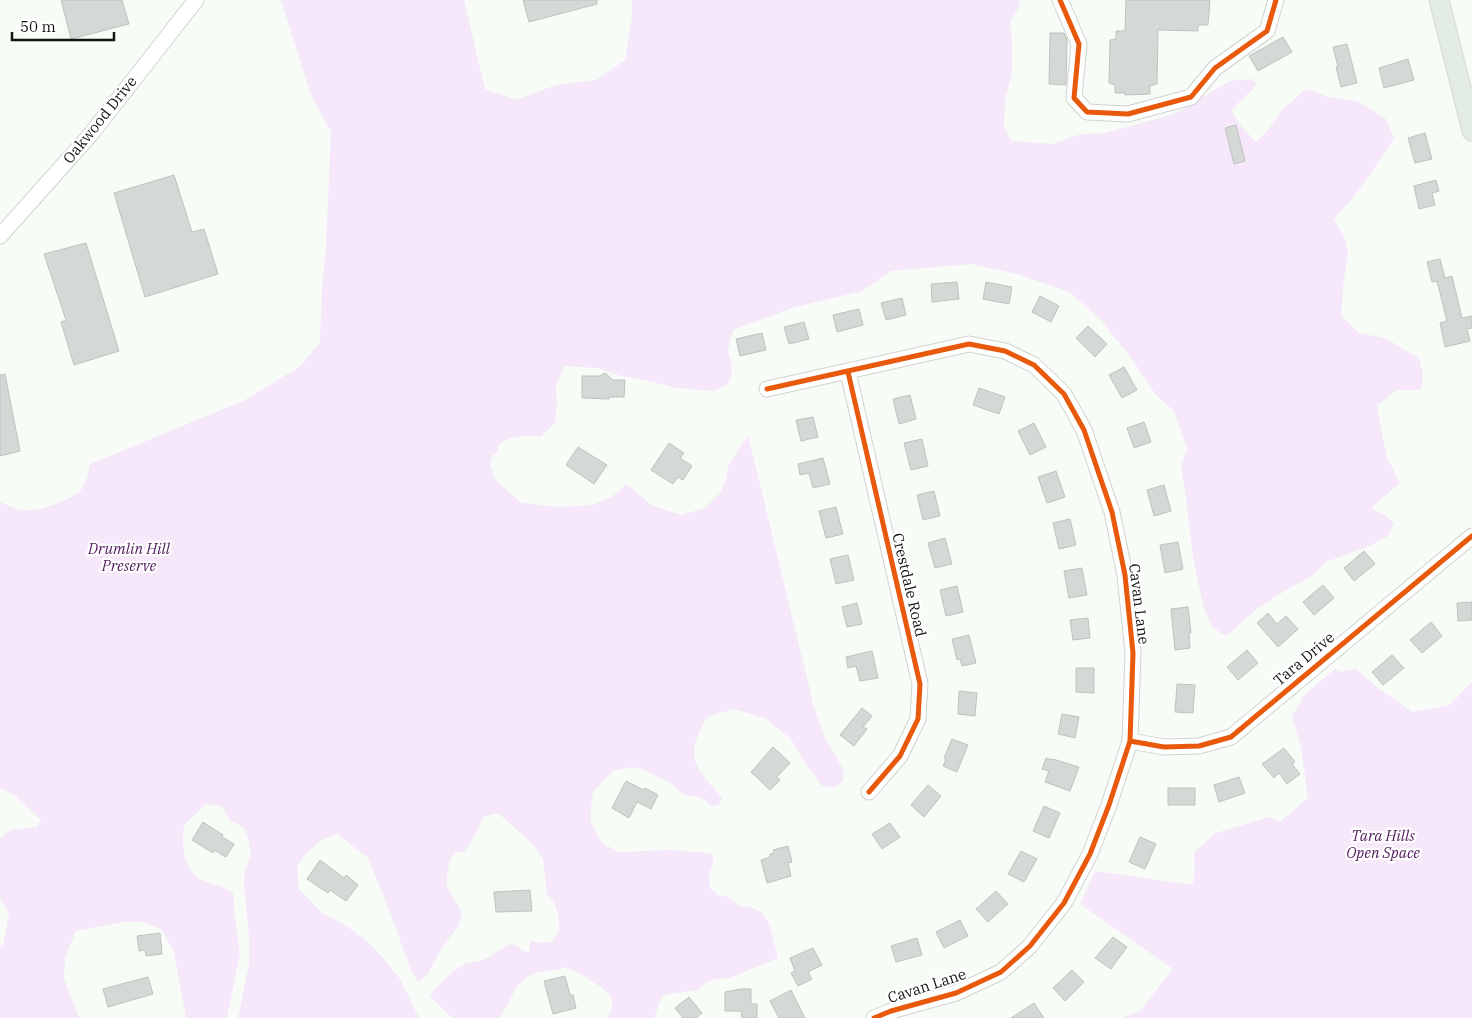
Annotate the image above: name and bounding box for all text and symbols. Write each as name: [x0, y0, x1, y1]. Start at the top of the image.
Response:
scale bar: [12, 10, 115, 42]
text: 50 m: [20, 17, 56, 36]
street label: Oakwood Drive: [59, 72, 141, 167]
street label: Crestdale Road: [888, 531, 931, 639]
park label: Drumlin Hill Preserve: [87, 539, 171, 575]
street label: Cavan Lane: [1125, 562, 1154, 645]
street label: Tara Drive: [1269, 628, 1338, 690]
park label: Tara Hills Open Space: [1346, 826, 1420, 862]
street label: Cavan Lane: [885, 964, 968, 1007]

